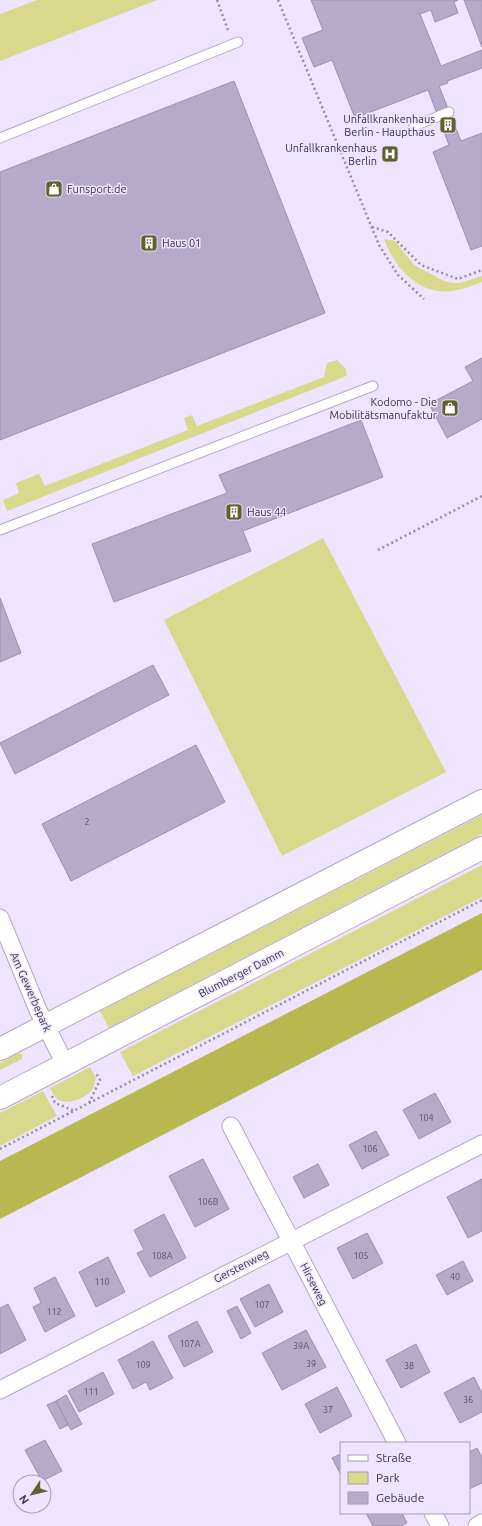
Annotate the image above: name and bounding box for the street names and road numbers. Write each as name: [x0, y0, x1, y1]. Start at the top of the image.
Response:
street label: Blumberger Damm: [196, 946, 286, 1000]
street label: Am Gewerbepark: [8, 950, 54, 1034]
street label: Gerstenweg: [212, 1247, 270, 1285]
street label: Hirseweg: [298, 1261, 330, 1307]

